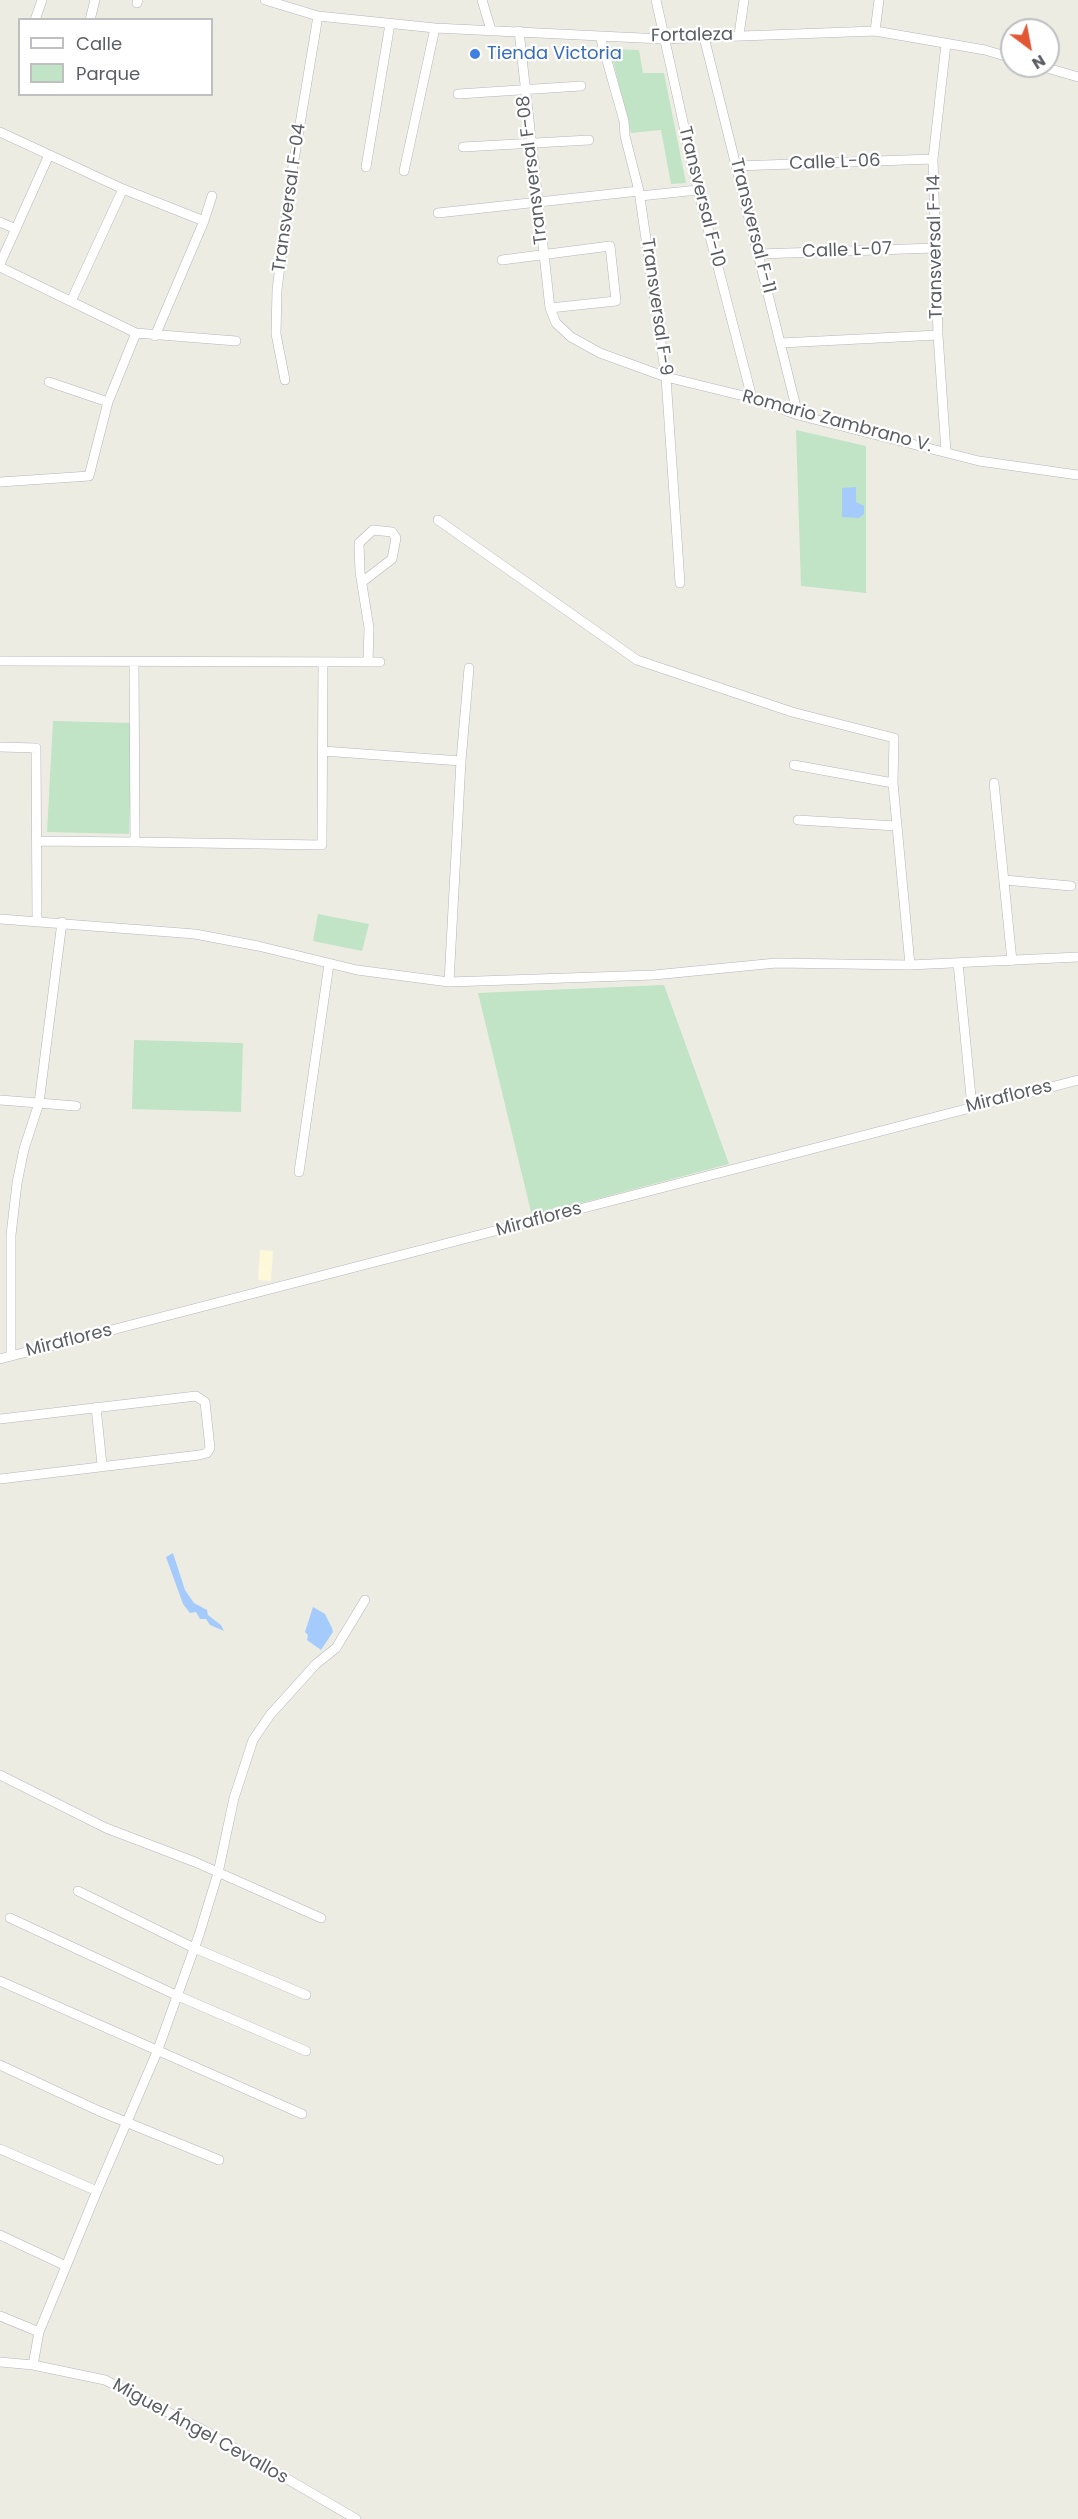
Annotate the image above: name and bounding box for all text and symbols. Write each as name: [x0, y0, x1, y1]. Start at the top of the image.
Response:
legend: [18, 18, 213, 96]
north arrow: [1000, 18, 1060, 78]
street label: Fortaleza: [651, 24, 733, 48]
text: Calle: [76, 31, 122, 56]
place label: Tienda Victoria: [487, 43, 622, 65]
marker: Tienda Victoria: [468, 47, 482, 61]
text: N: [1028, 49, 1050, 75]
text: Parque: [76, 61, 140, 86]
street label: Transversal F-08: [513, 94, 553, 246]
street label: Transversal F-04: [269, 122, 311, 274]
street label: Transversal F-10: [673, 124, 729, 270]
street label: Calle L-06: [789, 151, 881, 175]
street label: Transversal F-11: [725, 156, 779, 296]
street label: Transversal F-14: [924, 175, 948, 319]
street label: Transversal F-9: [636, 237, 676, 377]
street label: Calle L-07: [802, 239, 892, 263]
street label: Romario Zambrano V.: [740, 386, 934, 458]
street label: Miraflores: [964, 1076, 1054, 1118]
street label: Miraflores: [494, 1198, 584, 1242]
street label: Miraflores: [24, 1320, 114, 1362]
street label: Miguel Ángel Cevallos: [108, 2375, 292, 2489]

